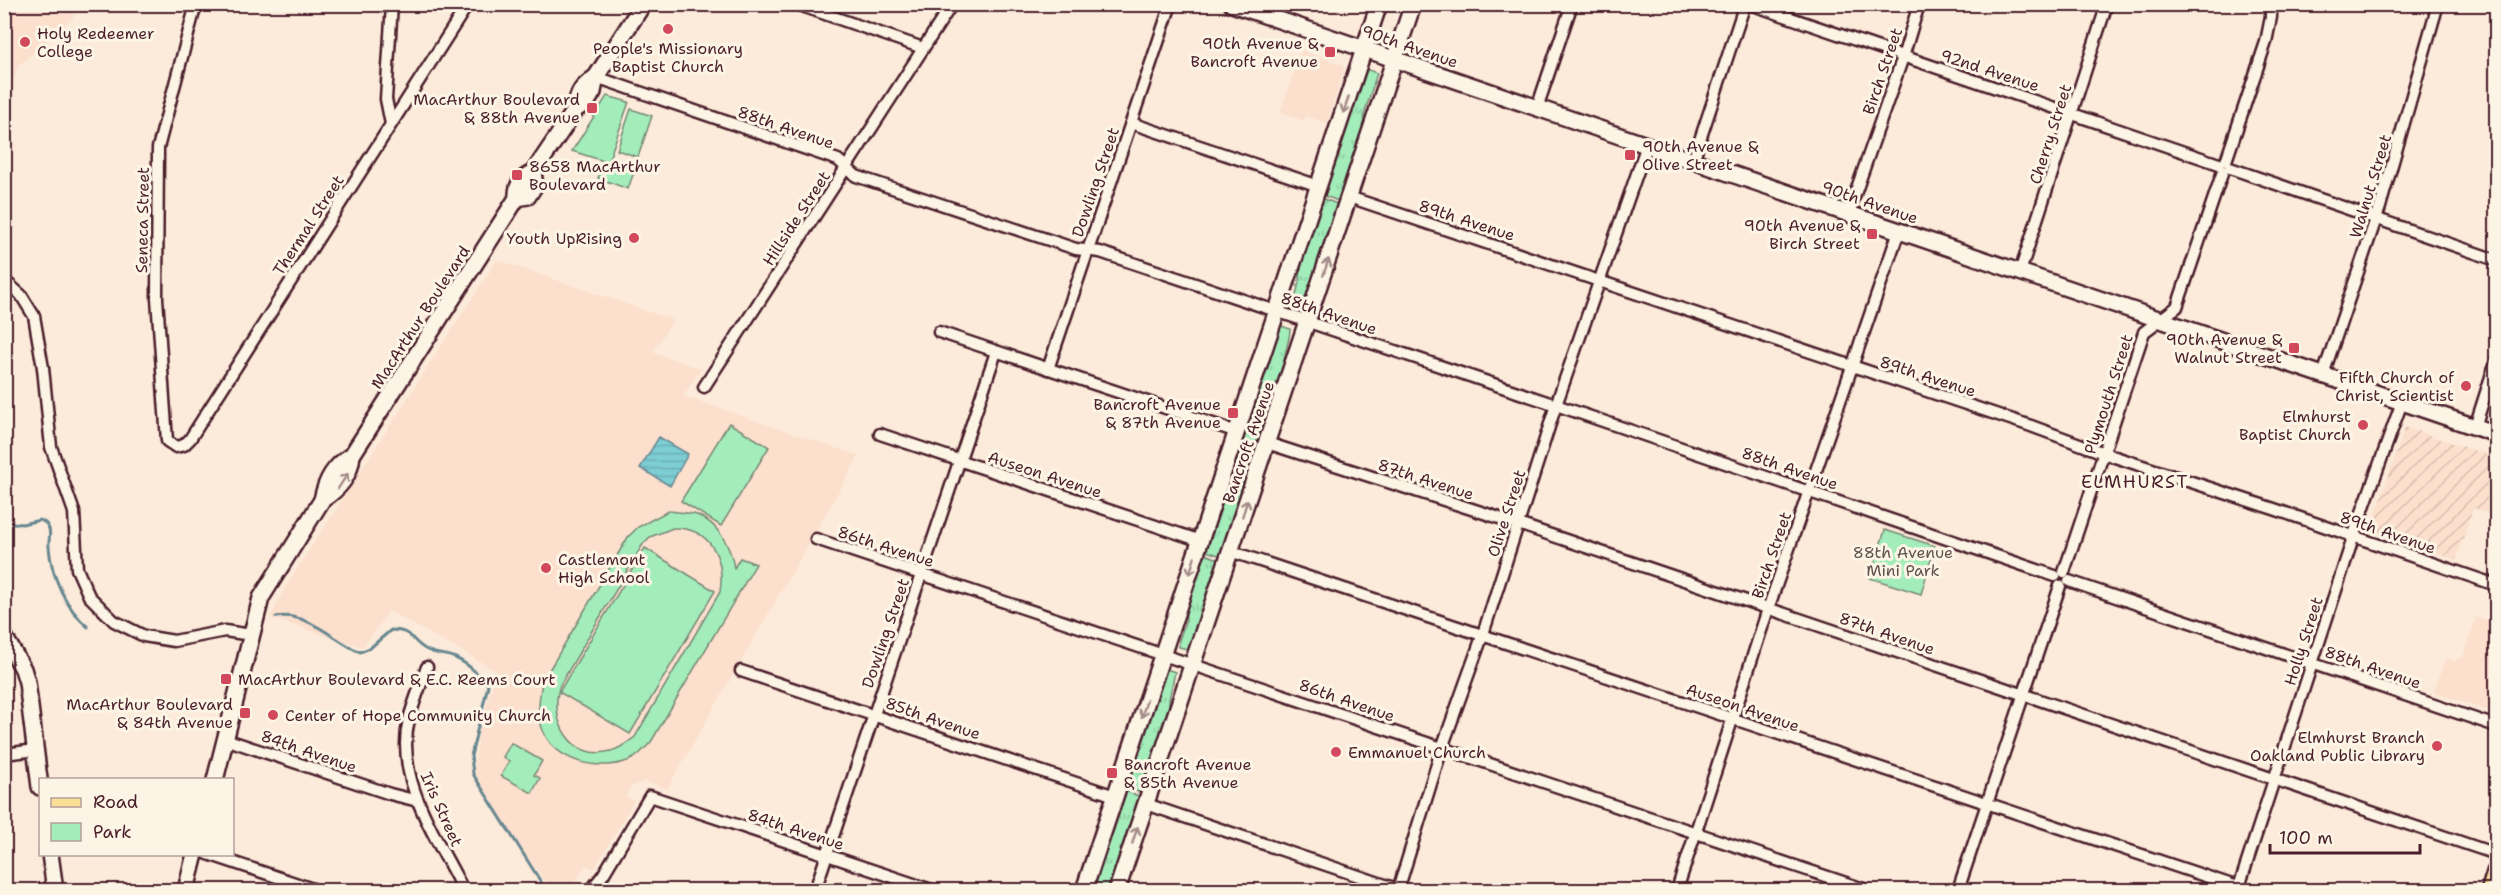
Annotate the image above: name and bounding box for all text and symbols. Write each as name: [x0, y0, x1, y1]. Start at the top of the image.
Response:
street label: 90th Avenue: [1359, 20, 1461, 73]
marker: People's Missionary Baptist Church: [661, 22, 675, 36]
place label: Holy Redeemer College: [37, 23, 155, 62]
street label: Birch Street: [1858, 25, 1907, 117]
place label: 90th Avenue & Bancroft Avenue: [1190, 33, 1319, 72]
marker: Holy Redeemer College: [18, 35, 32, 49]
place label: People's Missionary Baptist Church: [593, 38, 743, 77]
marker: 90th Avenue & Bancroft Avenue: [1323, 45, 1337, 59]
street label: 92nd Avenue: [1938, 45, 2042, 96]
street label: Cherry Street: [2024, 81, 2077, 187]
place label: MacArthur Boulevard & 88th Avenue: [413, 89, 580, 128]
one-way arrow: [1339, 95, 1350, 114]
marker: MacArthur Boulevard & 88th Avenue: [585, 101, 599, 115]
street label: 88th Avenue: [735, 101, 837, 154]
street label: Dowling Street: [1067, 124, 1124, 240]
street label: Walnut Street: [2345, 132, 2396, 241]
place label: 90th Avenue & Olive Street: [1642, 136, 1759, 175]
marker: 90th Avenue & Olive Street: [1623, 148, 1637, 162]
place label: 8658 MacArthur Boulevard: [529, 156, 661, 195]
street label: Seneca Street: [131, 167, 154, 273]
street label: Hillside Street: [758, 167, 835, 270]
marker: 8658 MacArthur Boulevard: [510, 168, 524, 182]
street label: Thermal Street: [268, 171, 349, 280]
street label: 90th Avenue: [1819, 176, 1921, 229]
street label: 89th Avenue: [1416, 195, 1518, 246]
place label: 90th Avenue & Birch Street: [1744, 215, 1861, 254]
marker: 90th Avenue & Birch Street: [1865, 227, 1879, 241]
place label: Youth UpRising: [507, 228, 622, 249]
marker: Youth UpRising: [627, 231, 641, 245]
street label: MacArthur Boulevard: [366, 242, 475, 393]
one-way arrow: [1321, 258, 1332, 277]
street label: 88th Avenue: [1278, 287, 1380, 340]
place label: 90th Avenue & Walnut Street: [2166, 329, 2283, 368]
street label: Plymouth Street: [2079, 332, 2138, 457]
marker: 90th Avenue & Walnut Street: [2287, 341, 2301, 355]
street label: 89th Avenue: [1877, 351, 1979, 402]
place label: Fifth Church of Christ, Scientist: [2335, 367, 2455, 406]
street label: Bancroft Avenue: [1218, 378, 1279, 506]
marker: Fifth Church of Christ, Scientist: [2459, 379, 2473, 393]
place label: Bancroft Avenue & 87th Avenue: [1093, 394, 1221, 433]
marker: Bancroft Avenue & 87th Avenue: [1226, 406, 1240, 420]
place label: Elmhurst Baptist Church: [2239, 406, 2351, 445]
marker: Elmhurst Baptist Church: [2356, 418, 2370, 432]
street label: 88th Avenue: [1739, 442, 1841, 495]
street label: Auseon Avenue: [985, 446, 1104, 503]
street label: 87th Avenue: [1375, 454, 1477, 505]
street label: Olive Street: [1482, 467, 1530, 560]
district label: ELMHURST: [2081, 470, 2189, 494]
one-way arrow: [337, 473, 349, 490]
one-way arrow: [1240, 499, 1251, 518]
street label: 89th Avenue: [2337, 506, 2439, 559]
street label: Birch Street: [1747, 509, 1796, 601]
street label: 86th Avenue: [835, 521, 937, 572]
park label: 88th Avenue Mini Park: [1853, 542, 1953, 581]
place label: Castlemont High School: [558, 549, 650, 588]
one-way arrow: [1186, 557, 1197, 576]
marker: Castlemont High School: [539, 561, 553, 575]
street label: Dowling Street: [857, 575, 914, 691]
street label: Holly Street: [2279, 594, 2328, 688]
street label: 87th Avenue: [1836, 607, 1937, 660]
street label: 88th Avenue: [2322, 641, 2424, 694]
place label: MacArthur Boulevard & E.C. Reems Court: [238, 669, 555, 690]
marker: MacArthur Boulevard & E.C. Reems Court: [219, 672, 233, 686]
street label: 86th Avenue: [1296, 674, 1398, 727]
street label: Auseon Avenue: [1683, 678, 1802, 737]
street label: 85th Avenue: [883, 692, 983, 745]
place label: MacArthur Boulevard & 84th Avenue: [66, 694, 233, 733]
one-way arrow: [1138, 699, 1149, 718]
place label: Center of Hope Community Church: [285, 705, 551, 726]
marker: MacArthur Boulevard & 84th Avenue: [238, 706, 252, 720]
marker: Center of Hope Community Church: [266, 708, 280, 722]
street label: 84th Avenue: [258, 725, 360, 778]
place label: Elmhurst Branch Oakland Public Library: [2250, 727, 2425, 766]
marker: Elmhurst Branch Oakland Public Library: [2430, 739, 2444, 753]
place label: Emmanuel Church: [1348, 742, 1486, 763]
marker: Emmanuel Church: [1329, 745, 1343, 759]
place label: Bancroft Avenue & 85th Avenue: [1124, 754, 1252, 793]
marker: Bancroft Avenue & 85th Avenue: [1105, 766, 1119, 780]
street label: Iris Street: [416, 768, 467, 850]
legend: [39, 778, 234, 856]
text: Road: [93, 790, 138, 814]
street label: 84th Avenue: [745, 804, 847, 855]
scale bar: [2270, 817, 2420, 855]
text: Park: [93, 820, 132, 844]
one-way arrow: [1131, 826, 1142, 845]
text: 100 m: [2279, 826, 2333, 850]

